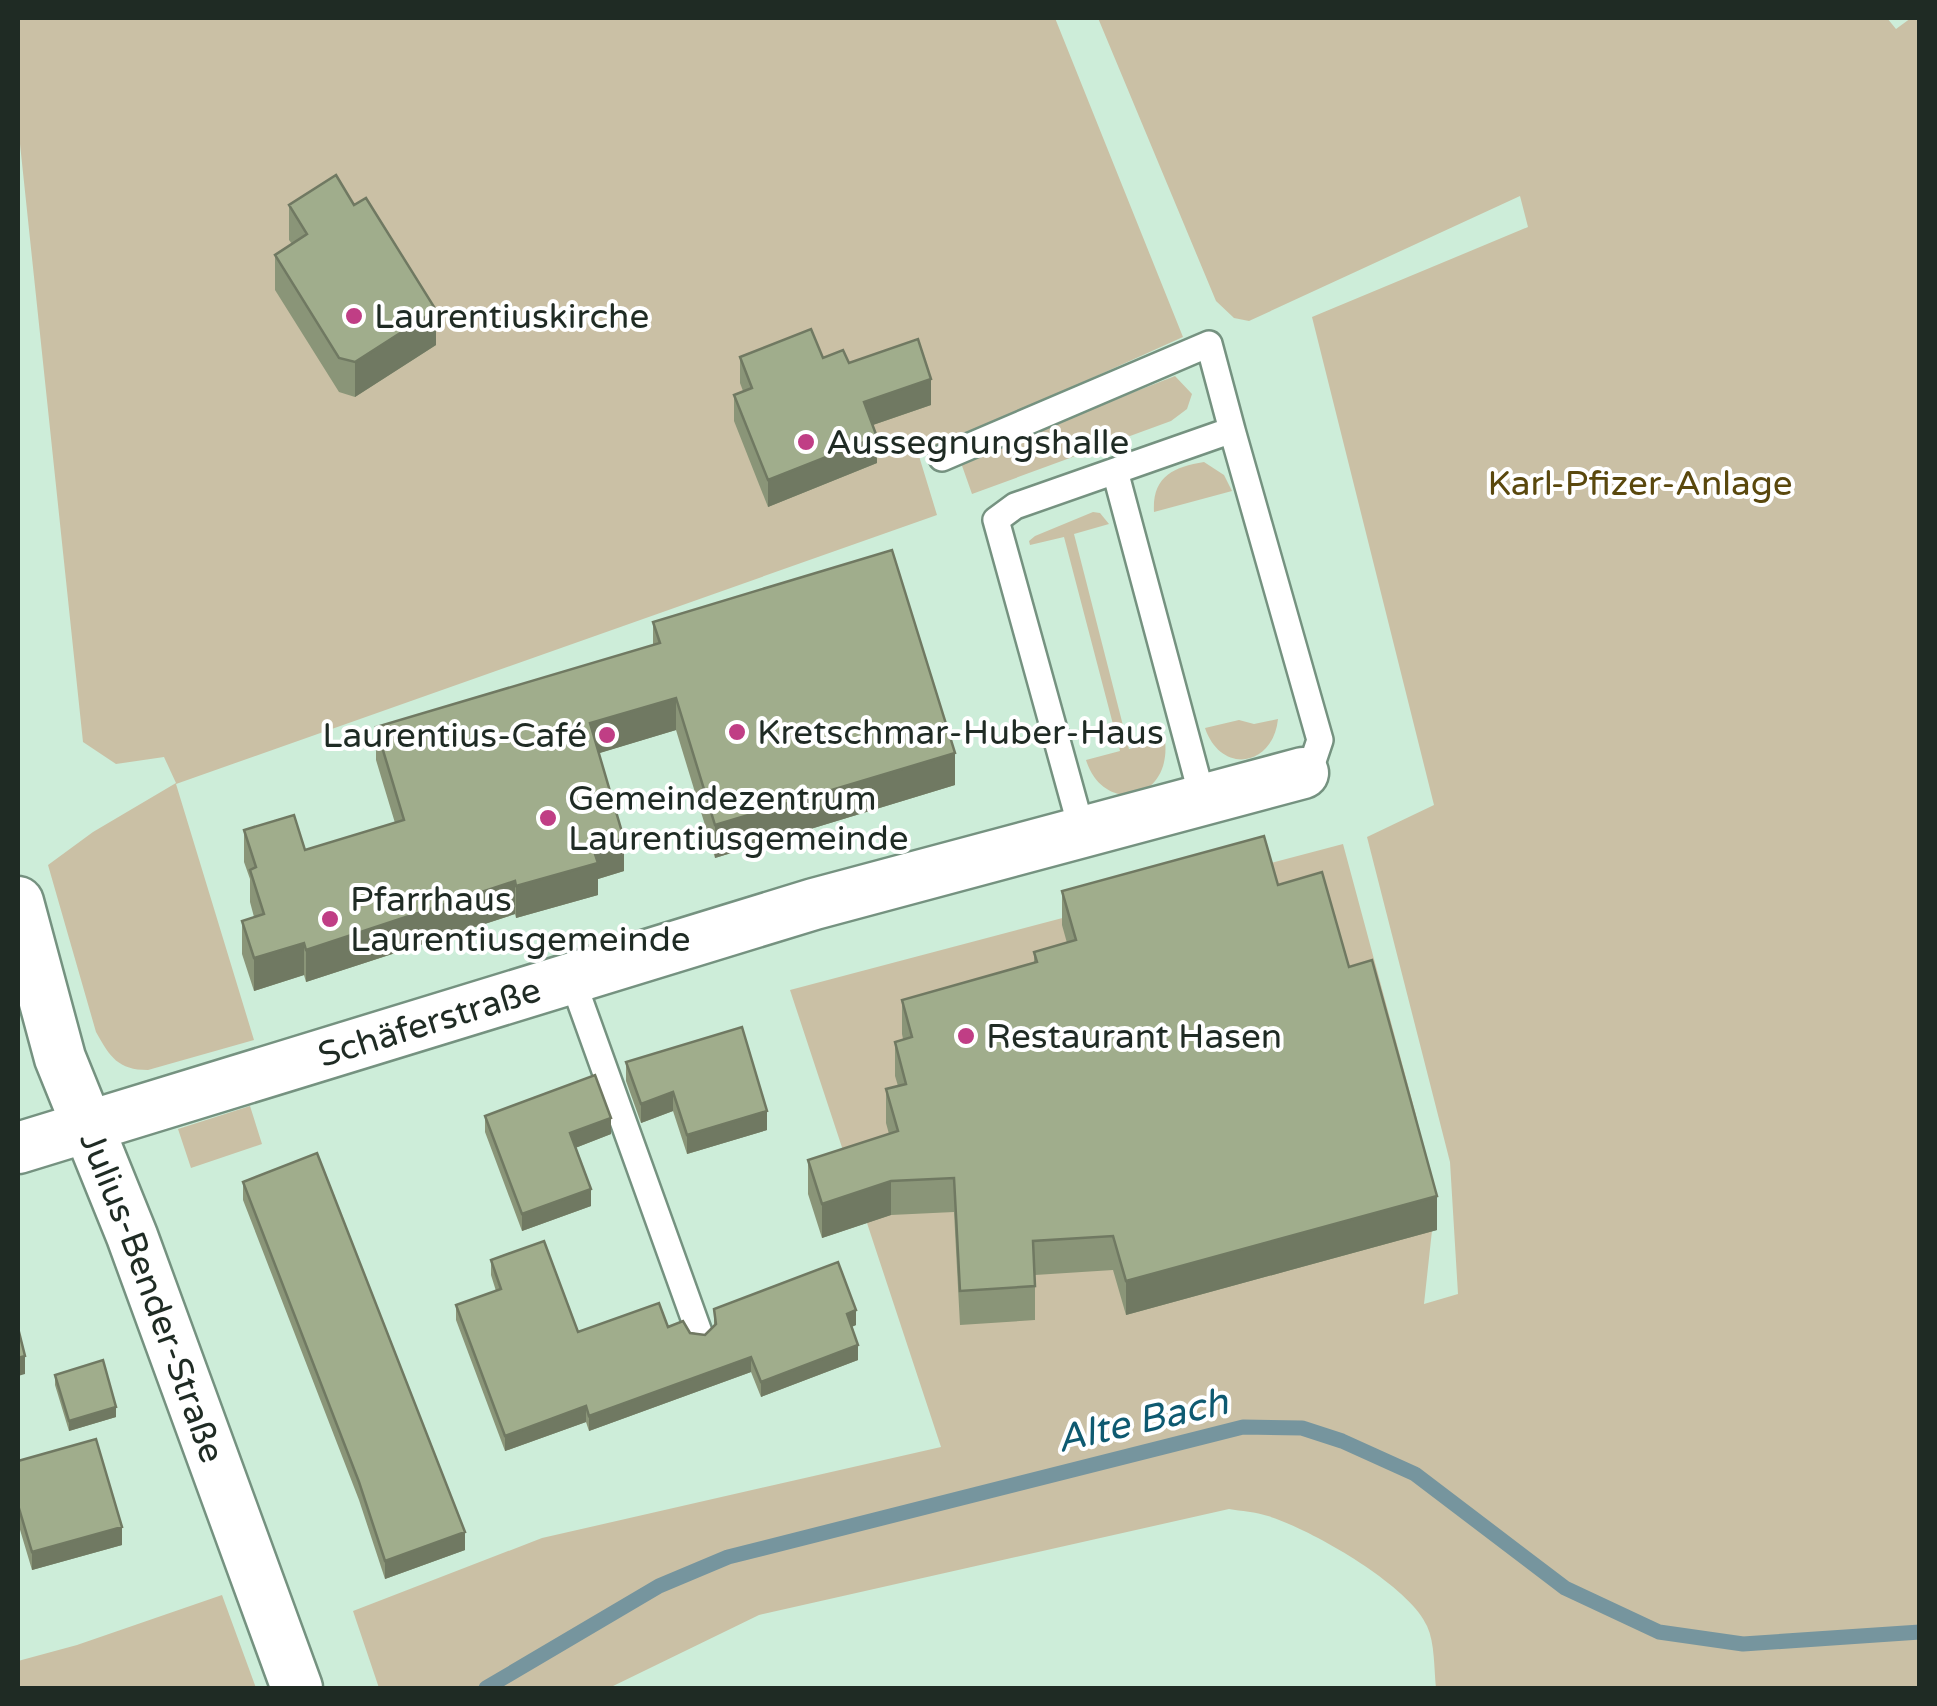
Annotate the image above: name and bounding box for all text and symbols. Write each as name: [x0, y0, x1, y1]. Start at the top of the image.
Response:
place label: Laurentiuskirche: [374, 296, 649, 338]
marker: Laurentiuskirche: [343, 305, 365, 327]
place label: Aussegnungshalle: [826, 422, 1129, 464]
marker: Aussegnungshalle: [795, 431, 817, 453]
park label: Karl-Pfizer-Anlage: [1487, 463, 1793, 505]
place label: Kretschmar-Huber-Haus: [757, 712, 1164, 754]
place label: Laurentius-Café: [322, 715, 587, 757]
marker: Kretschmar-Huber-Haus: [726, 721, 748, 743]
marker: Laurentius-Café: [596, 724, 618, 746]
place label: Gemeindezentrum Laurentiusgemeinde: [568, 778, 909, 860]
marker: Gemeindezentrum Laurentiusgemeinde: [537, 807, 559, 829]
place label: Pfarrhaus Laurentiusgemeinde: [350, 879, 691, 961]
marker: Pfarrhaus Laurentiusgemeinde: [319, 908, 341, 930]
street label: Schäferstraße: [313, 969, 546, 1077]
place label: Restaurant Hasen: [986, 1016, 1282, 1058]
marker: Restaurant Hasen: [955, 1025, 977, 1047]
street label: Julius-Bender-Straße: [70, 1126, 233, 1468]
water label: Alte Bach: [1052, 1379, 1233, 1463]

